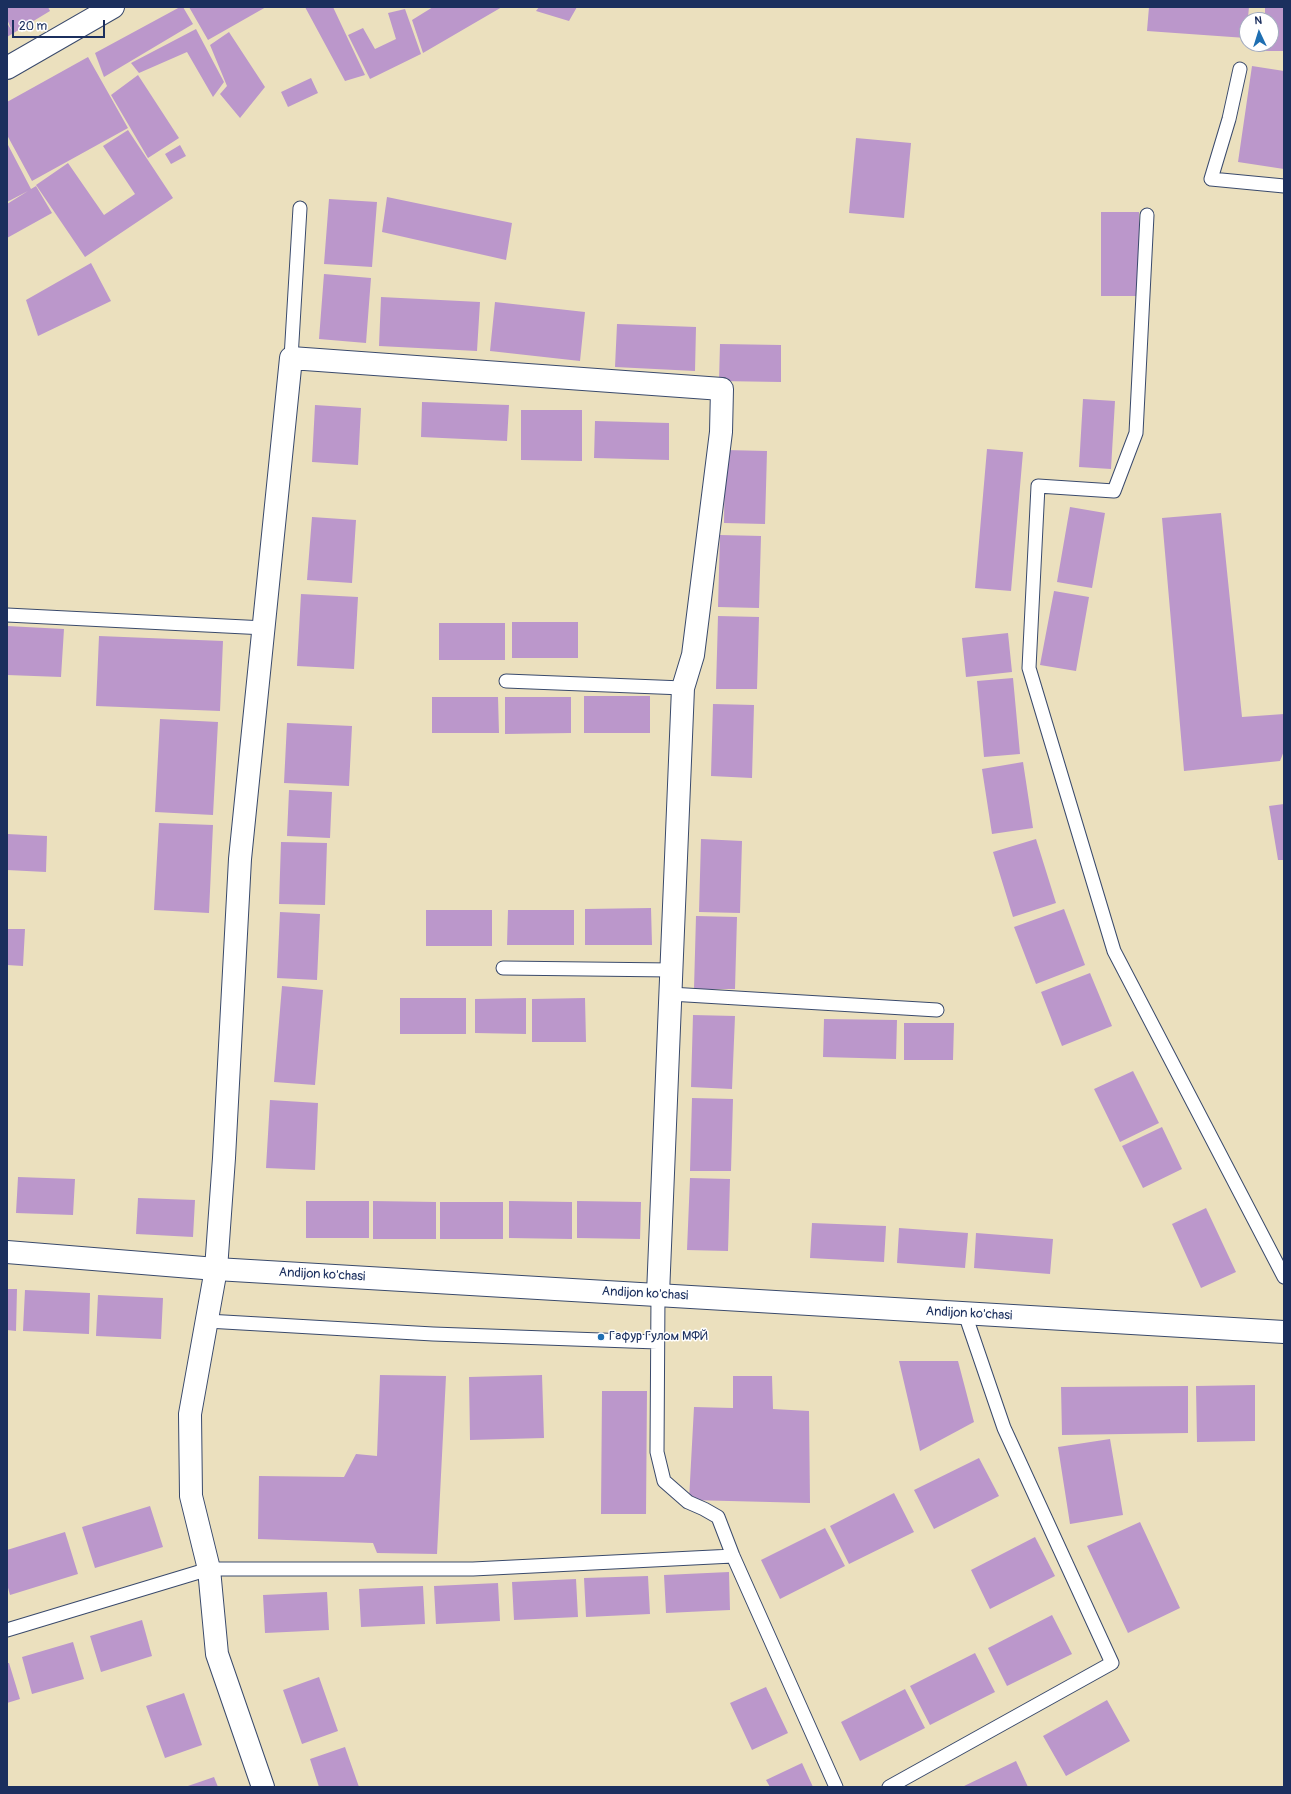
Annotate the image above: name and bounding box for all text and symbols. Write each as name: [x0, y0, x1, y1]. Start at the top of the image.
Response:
scale bar: [14, 12, 107, 38]
north arrow: [1239, 12, 1279, 52]
text: N: [1254, 14, 1262, 27]
text: 20 m: [19, 19, 47, 34]
street label: Andijon ko'chasi: [278, 1265, 366, 1285]
street label: Andijon ko'chasi: [601, 1284, 689, 1304]
street label: Andijon ko'chasi: [925, 1304, 1013, 1324]
place label: Гафур Гулом МФЙ: [609, 1329, 708, 1345]
marker: Гафур Гулом МФЙ: [596, 1332, 606, 1342]

